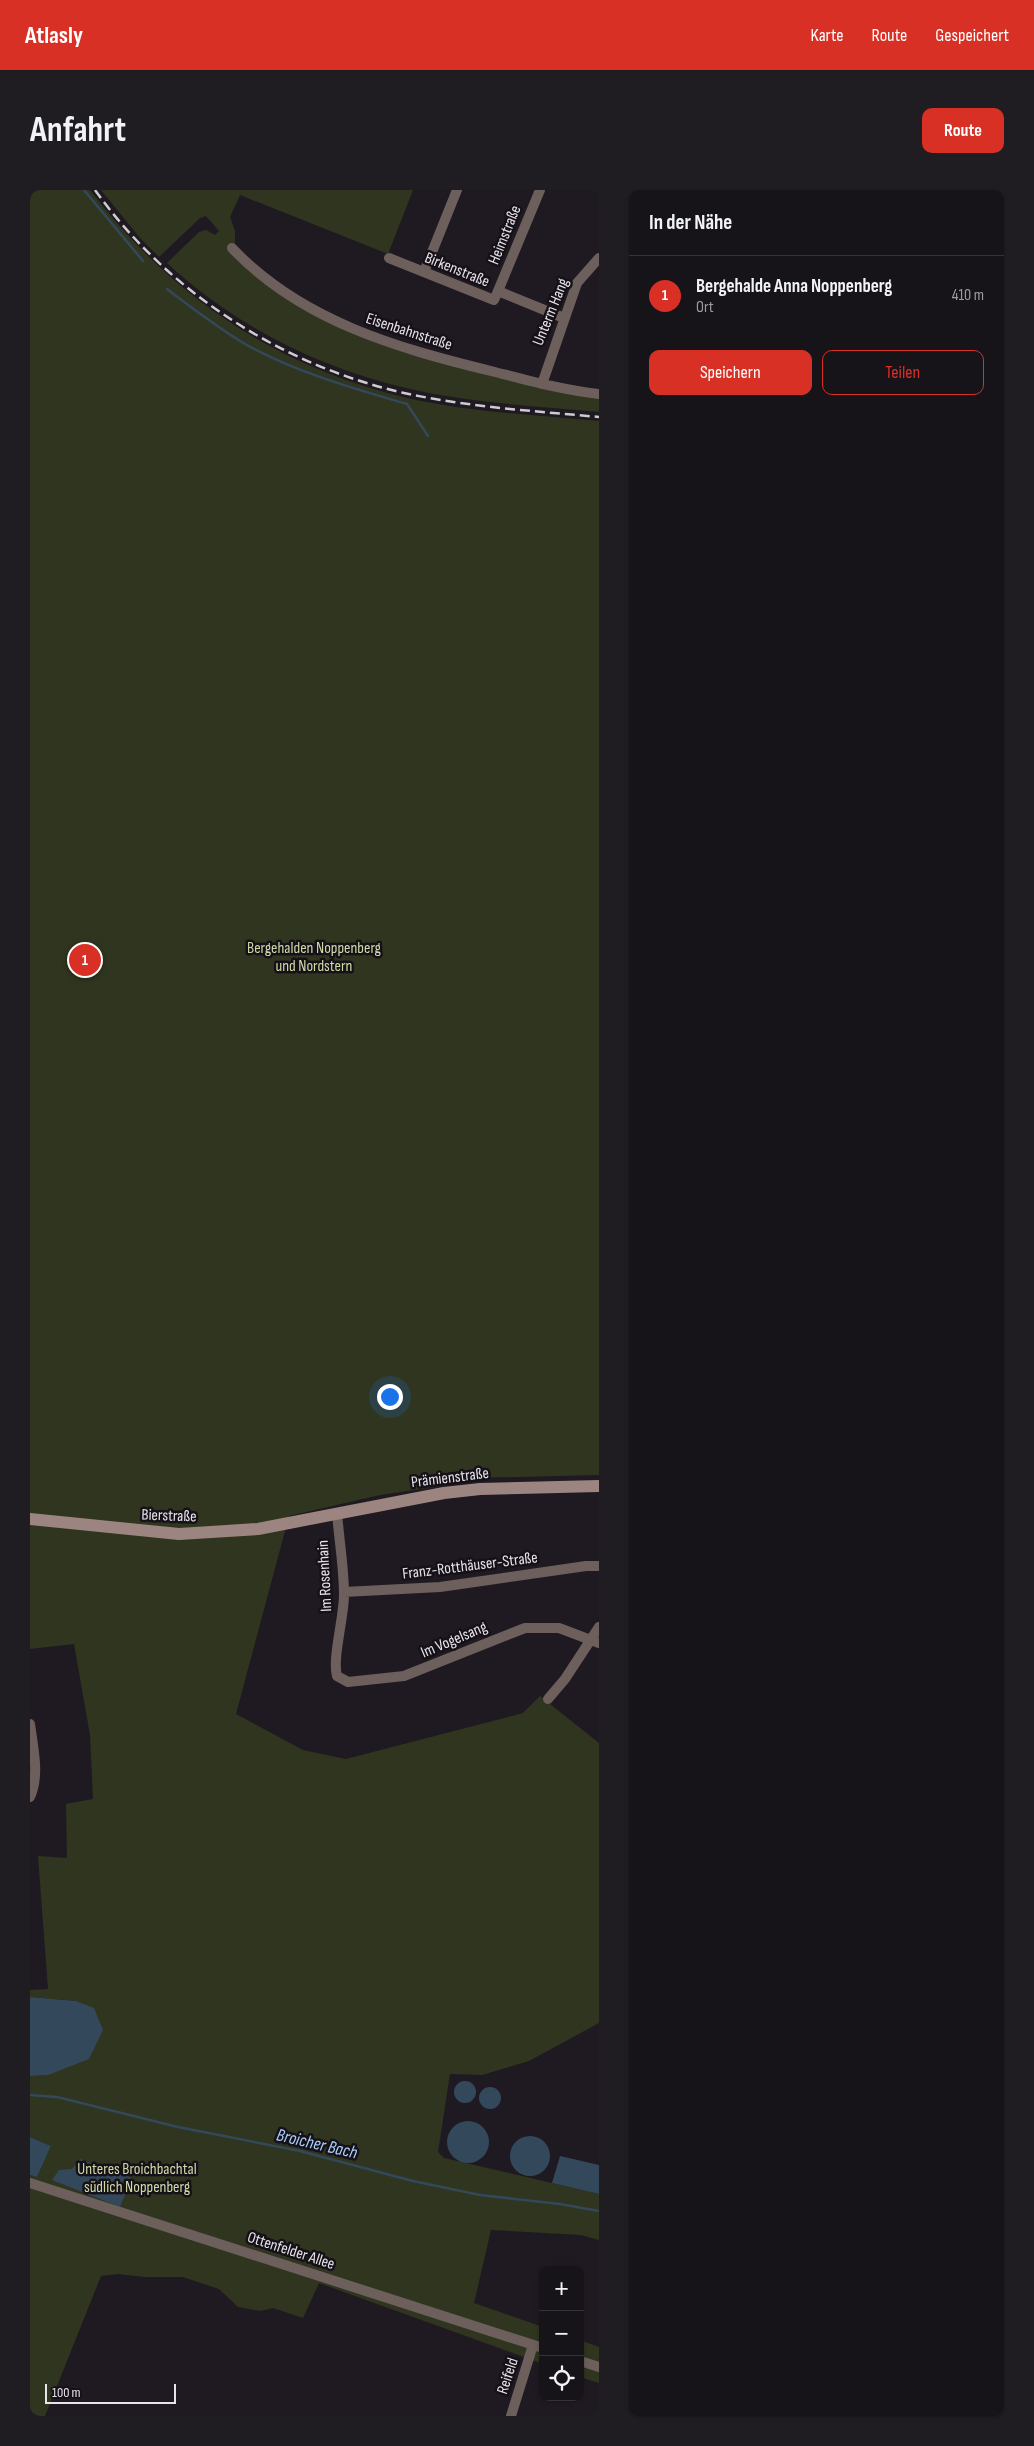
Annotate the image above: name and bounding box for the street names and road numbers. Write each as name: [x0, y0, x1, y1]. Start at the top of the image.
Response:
street label: Heimstraße: [485, 203, 525, 267]
street label: Birkenstraße: [422, 248, 492, 292]
street label: Unterm Hang: [529, 276, 573, 348]
street label: Eisenbahnstraße: [364, 309, 454, 355]
street label: Prämienstraße: [410, 1464, 490, 1492]
street label: Bierstraße: [141, 1506, 197, 1526]
street label: Im Rosenhain: [314, 1540, 336, 1612]
street label: Franz-Rotthäuser-Straße: [401, 1548, 539, 1584]
street label: Im Vogelsang: [418, 1618, 490, 1662]
street label: Ottenfelder Allee: [245, 2228, 337, 2274]
street label: Reifeld: [493, 2355, 523, 2397]

